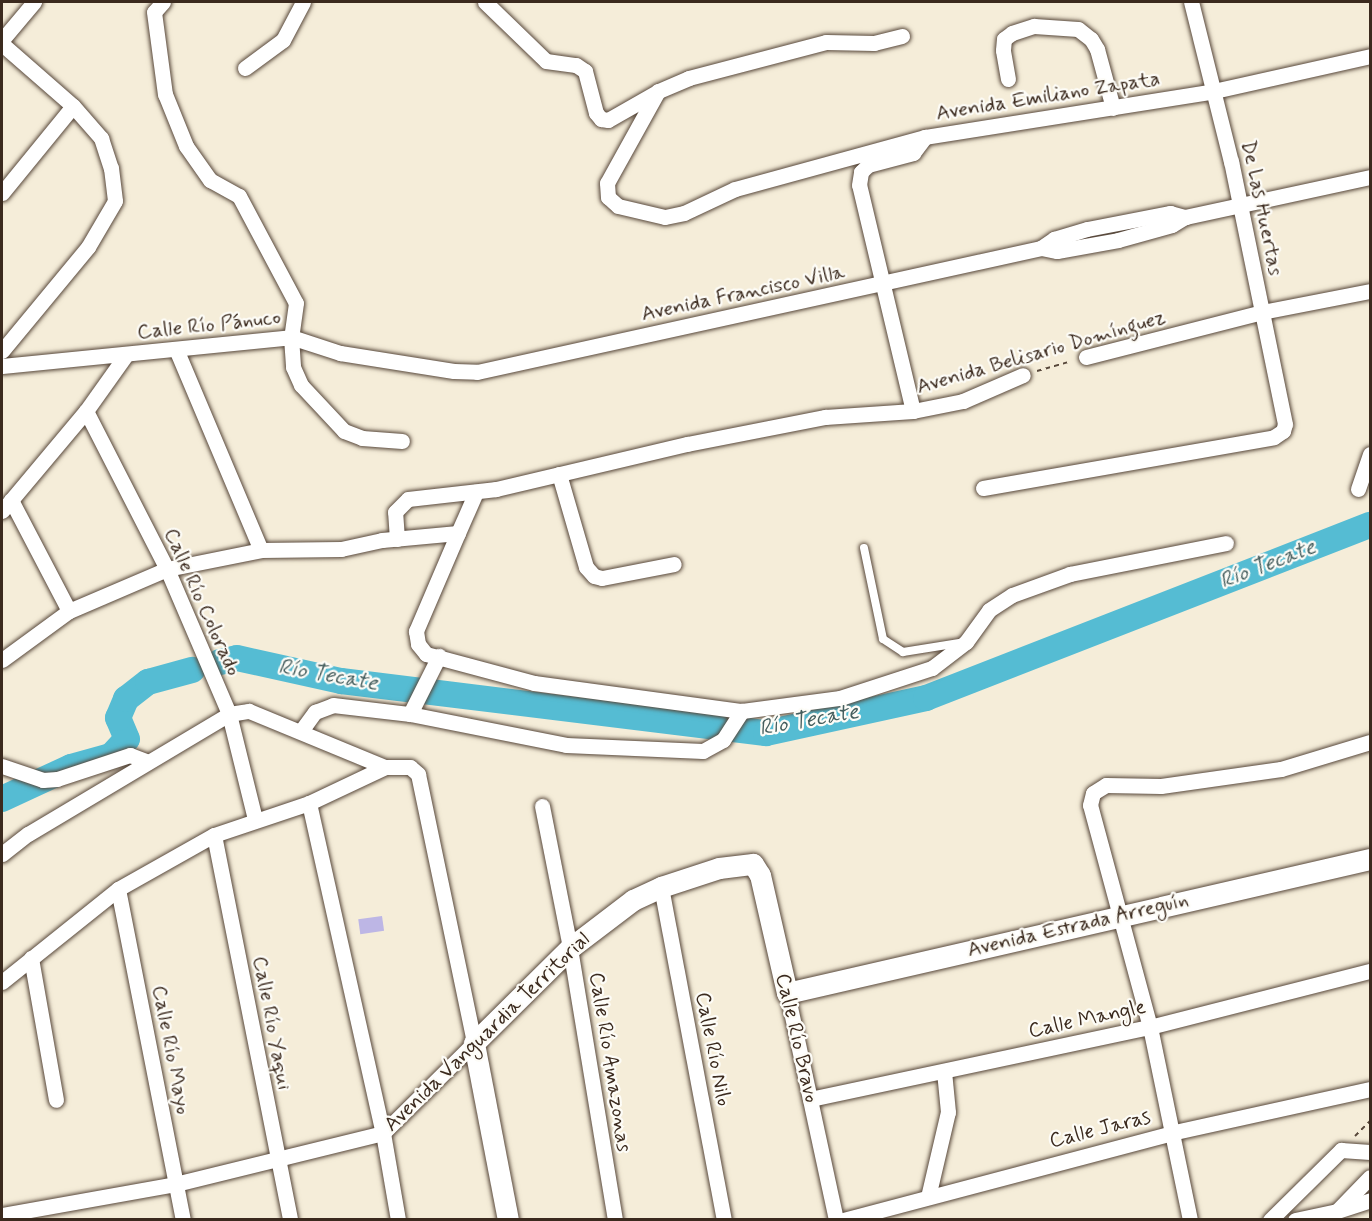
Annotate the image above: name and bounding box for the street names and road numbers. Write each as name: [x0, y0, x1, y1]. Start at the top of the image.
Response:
street label: Avenida Emiliano Zapata: [935, 66, 1161, 126]
street label: De Las Huertas: [1235, 136, 1289, 280]
street label: Avenida Francisco Villa: [640, 259, 846, 327]
street label: Avenida Belisario Domínguez: [913, 304, 1169, 400]
street label: Calle Río Pánuco: [136, 305, 282, 345]
street label: Calle Río Colorado: [158, 523, 246, 681]
street label: Avenida Estrada Arreguín: [964, 887, 1192, 963]
street label: Avenida Vanguardia Territorial: [381, 929, 593, 1135]
street label: Calle Río Yaqui: [247, 956, 297, 1090]
street label: Calle Río Bravo: [770, 970, 824, 1106]
street label: Calle Río Amazonas: [583, 971, 637, 1153]
street label: Calle Río Mayo: [146, 983, 196, 1117]
street label: Calle Río Nilo: [690, 990, 736, 1108]
street label: Calle Mangle: [1027, 994, 1147, 1044]
street label: Calle Jaras: [1048, 1105, 1152, 1153]

